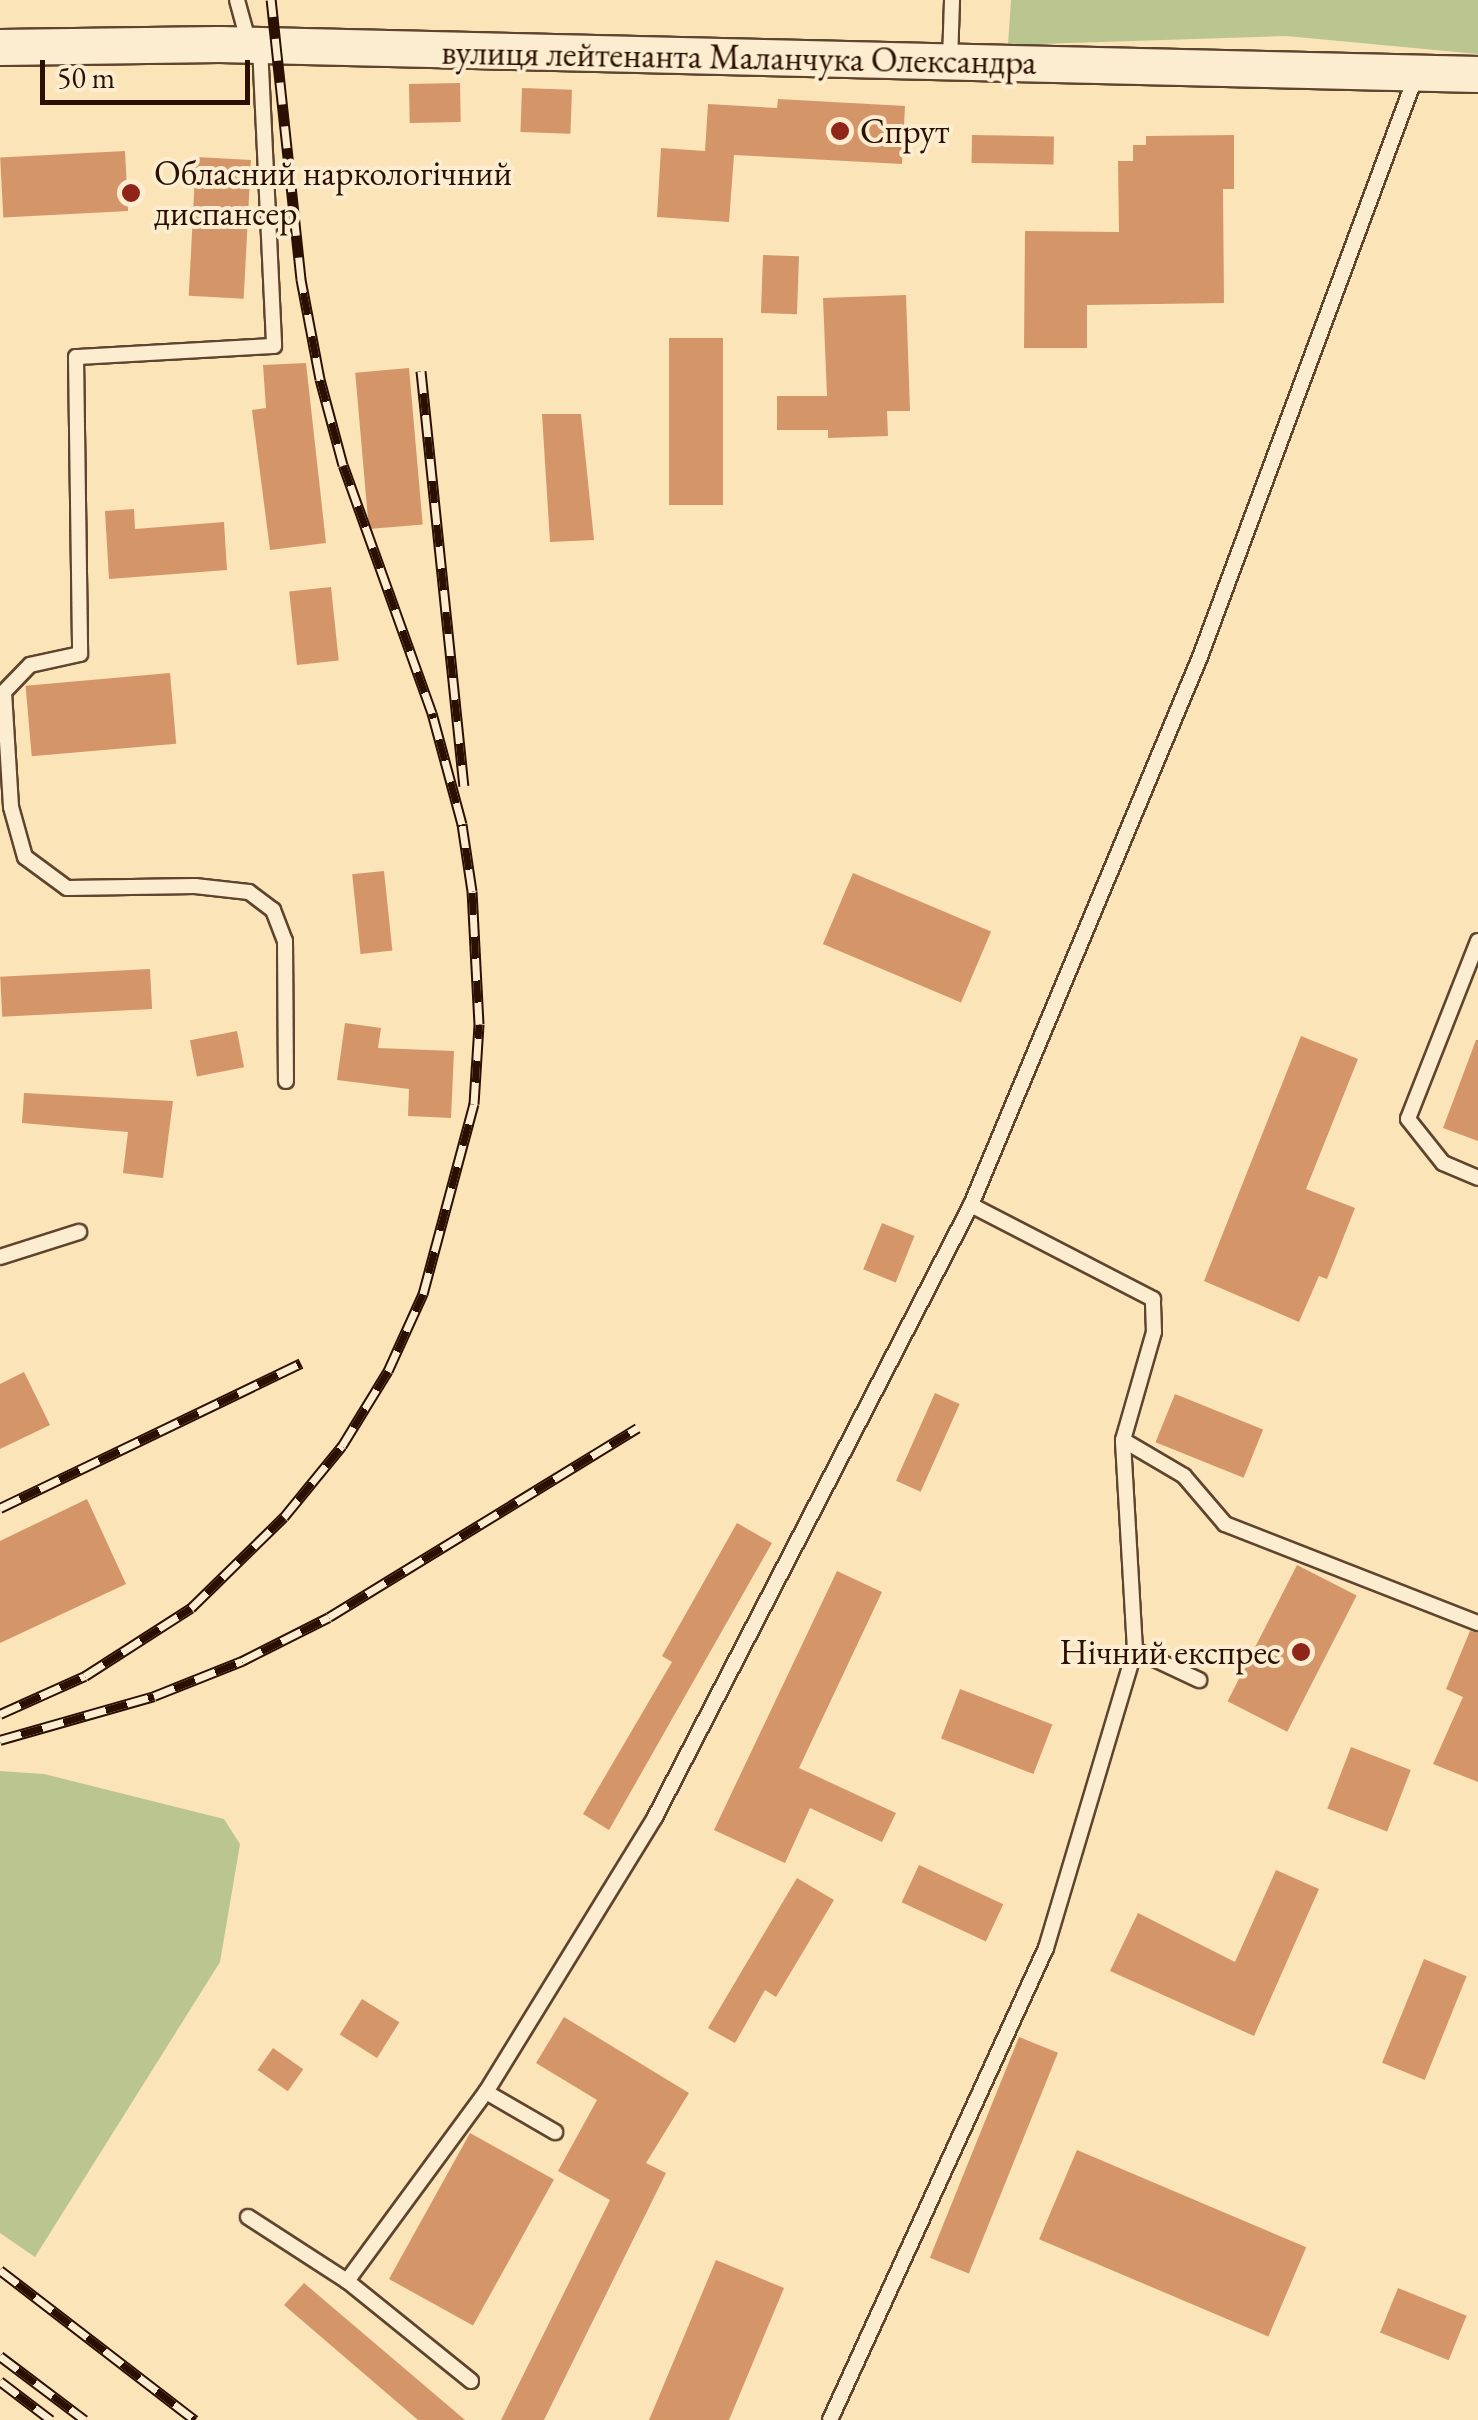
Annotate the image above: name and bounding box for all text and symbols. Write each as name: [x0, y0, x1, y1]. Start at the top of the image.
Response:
street label: вулиця лейтенанта Маланчука Олександра: [441, 31, 1037, 83]
scale bar: [45, 40, 255, 102]
text: 50 m: [57, 58, 115, 97]
place label: Спрут: [860, 110, 949, 152]
marker: Спрут: [829, 120, 851, 142]
place label: Обласний наркологічний диспансер: [154, 152, 512, 234]
marker: Обласний наркологічний диспансер: [118, 180, 144, 206]
place label: Нічний експрес: [1059, 1631, 1281, 1673]
marker: Нічний експрес: [1290, 1641, 1312, 1663]

